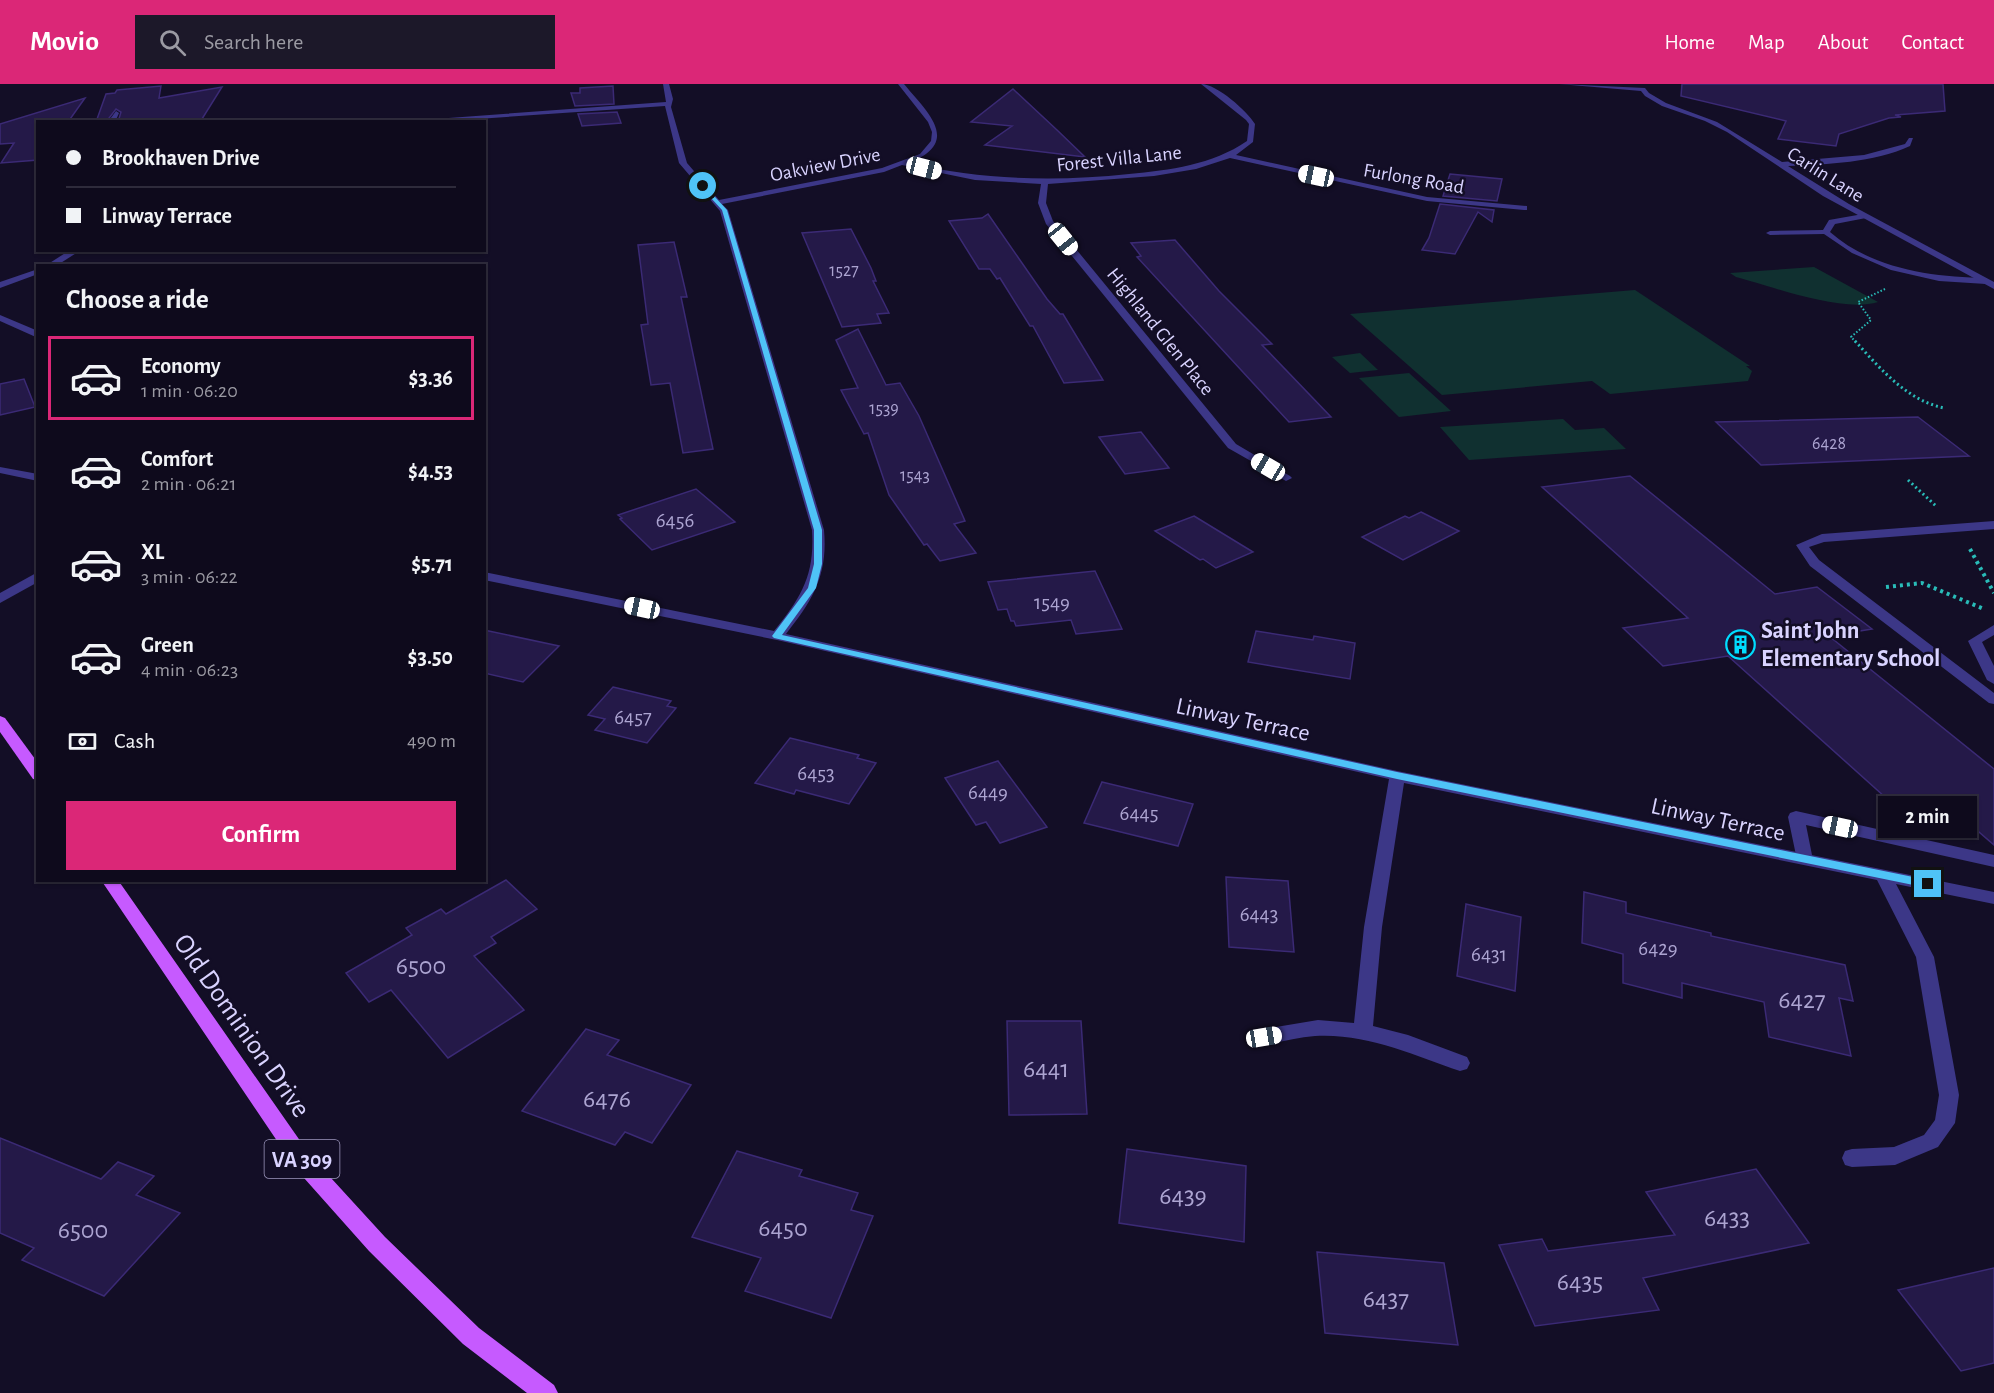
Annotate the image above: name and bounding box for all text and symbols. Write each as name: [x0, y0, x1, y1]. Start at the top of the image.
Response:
search box: [135, 15, 555, 69]
icon: search: [156, 26, 189, 59]
text: Movio: [30, 28, 99, 56]
text: Search here: [204, 31, 303, 53]
text: Home: [1664, 32, 1715, 53]
text: Map: [1748, 32, 1785, 53]
text: About: [1818, 32, 1868, 53]
text: Contact: [1901, 32, 1964, 53]
street label: Forest Villa Lane: [1056, 142, 1183, 176]
street label: Oakview Drive: [768, 144, 882, 185]
street label: Carlin Lane: [1784, 144, 1867, 206]
text: Brookhaven Drive: [102, 147, 260, 169]
car: [904, 155, 944, 181]
street label: Furlong Road: [1362, 160, 1466, 198]
car: [1297, 163, 1335, 189]
route start: [689, 172, 716, 199]
text: Linway Terrace: [102, 205, 232, 227]
car: [1045, 219, 1081, 259]
house number: 1527: [829, 262, 859, 280]
street label: Highland Glen Place: [1103, 264, 1218, 399]
text: Choose a ride: [66, 286, 209, 313]
icon: car: [69, 351, 123, 405]
text: Economy: [141, 355, 221, 377]
text: $3.36: [408, 367, 453, 389]
text: 1 min · 06:20: [141, 381, 238, 401]
house number: 1539: [869, 400, 899, 418]
house number: 6428: [1812, 435, 1846, 453]
icon: car: [69, 444, 123, 498]
text: Comfort: [141, 448, 213, 470]
car: [1248, 450, 1288, 484]
text: $4.53: [408, 460, 453, 482]
house number: 1543: [900, 467, 930, 485]
text: 2 min · 06:21: [141, 474, 236, 494]
house number: 6456: [656, 510, 694, 531]
icon: car: [69, 537, 123, 591]
text: XL: [141, 541, 164, 563]
text: $5.71: [411, 553, 453, 575]
text: 3 min · 06:22: [141, 567, 238, 587]
house number: 1549: [1034, 592, 1070, 613]
car: [623, 595, 661, 621]
place label: Saint John Elementary School: [1761, 619, 1940, 671]
building icon: Saint John Elementary School: [1724, 628, 1756, 660]
icon: car: [69, 630, 123, 684]
text: Green: [141, 634, 194, 656]
text: $3.50: [408, 646, 453, 668]
text: 4 min · 06:23: [141, 660, 238, 680]
street label: Linway Terrace: [1174, 694, 1312, 746]
house number: 6457: [614, 707, 652, 728]
icon: cash: [66, 725, 99, 758]
text: Cash: [114, 730, 155, 752]
text: 490 m: [407, 731, 456, 751]
house number: 6453: [797, 763, 835, 784]
house number: 6449: [968, 782, 1008, 803]
street label: Linway Terrace: [1649, 794, 1787, 846]
callout: 2 min: [1878, 797, 1978, 839]
button: Confirm: [66, 801, 456, 870]
house number: 6445: [1120, 803, 1158, 824]
text: 2 min: [1905, 807, 1950, 827]
car: [1821, 814, 1859, 840]
route end: [1914, 870, 1941, 897]
house number: 6443: [1240, 904, 1278, 925]
street label: Old Dominion Drive: [168, 929, 315, 1123]
house number: 6429: [1638, 938, 1678, 959]
house number: 6431: [1471, 944, 1507, 965]
house number: 6500: [396, 953, 446, 979]
house number: 6427: [1778, 987, 1826, 1013]
car: [1245, 1025, 1283, 1049]
house number: 6441: [1023, 1056, 1069, 1082]
house number: 6476: [583, 1086, 631, 1112]
road number: VA 309: [264, 1140, 340, 1178]
house number: 6439: [1159, 1183, 1207, 1209]
house number: 6433: [1704, 1205, 1750, 1231]
house number: 6450: [758, 1215, 808, 1241]
house number: 6500: [58, 1217, 108, 1243]
house number: 6435: [1557, 1269, 1603, 1295]
house number: 6437: [1363, 1286, 1409, 1312]

